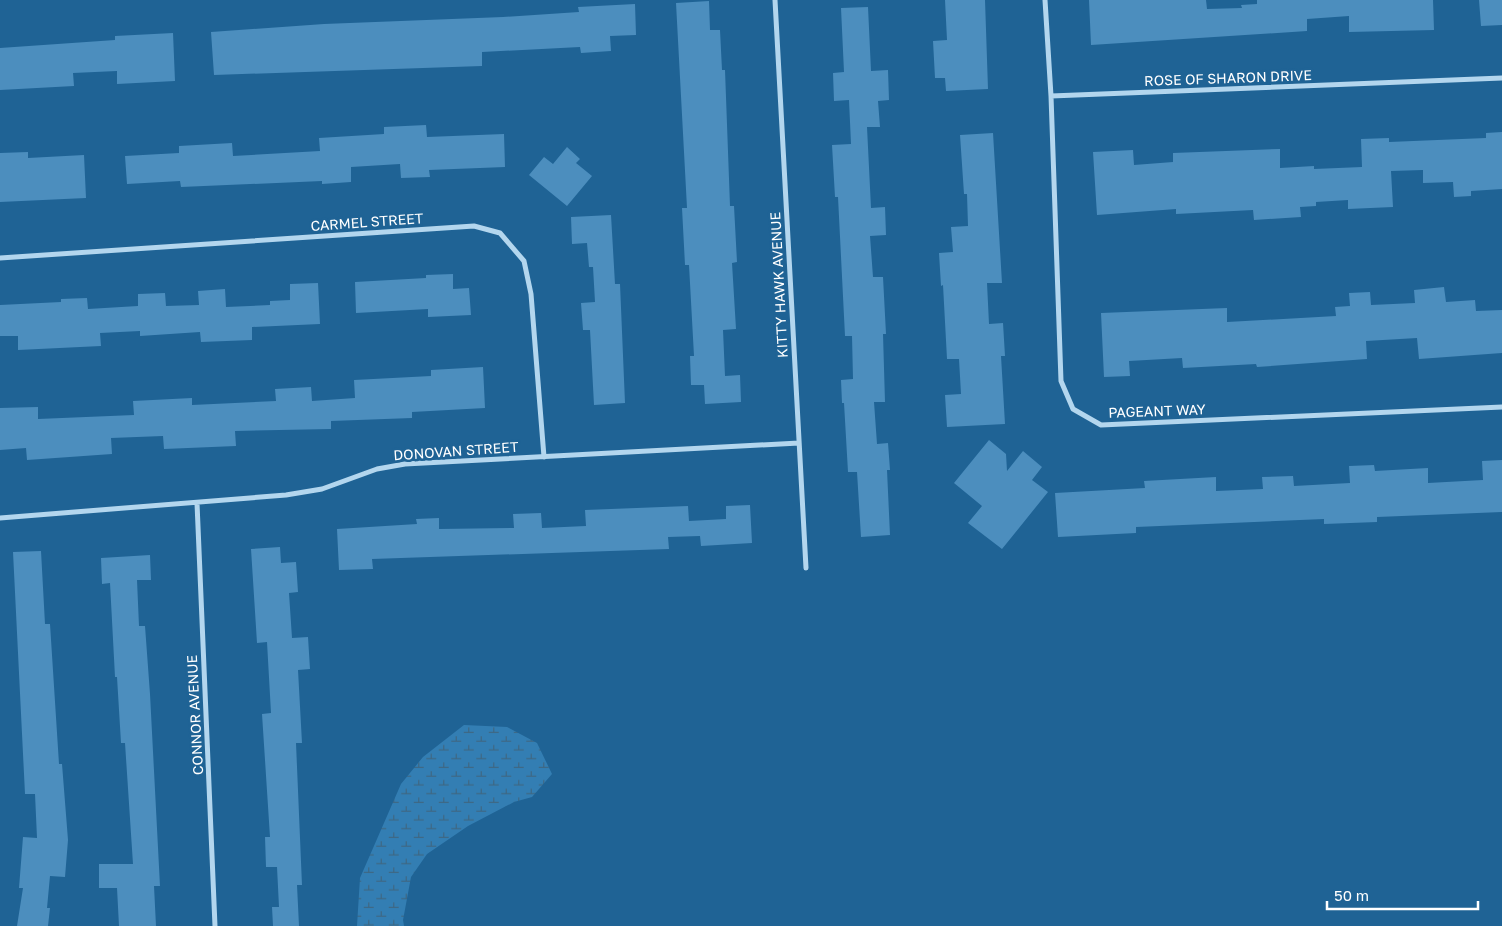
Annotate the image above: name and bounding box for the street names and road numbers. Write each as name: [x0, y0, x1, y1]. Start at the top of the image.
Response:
street label: ROSE OF SHARON DRIVE: [1144, 66, 1312, 89]
street label: CARMEL STREET: [310, 209, 424, 234]
street label: KITTY HAWK AVENUE: [766, 212, 791, 358]
street label: PAGEANT WAY: [1108, 400, 1206, 421]
street label: DONOVAN STREET: [393, 438, 519, 463]
street label: CONNOR AVENUE: [183, 655, 206, 775]

